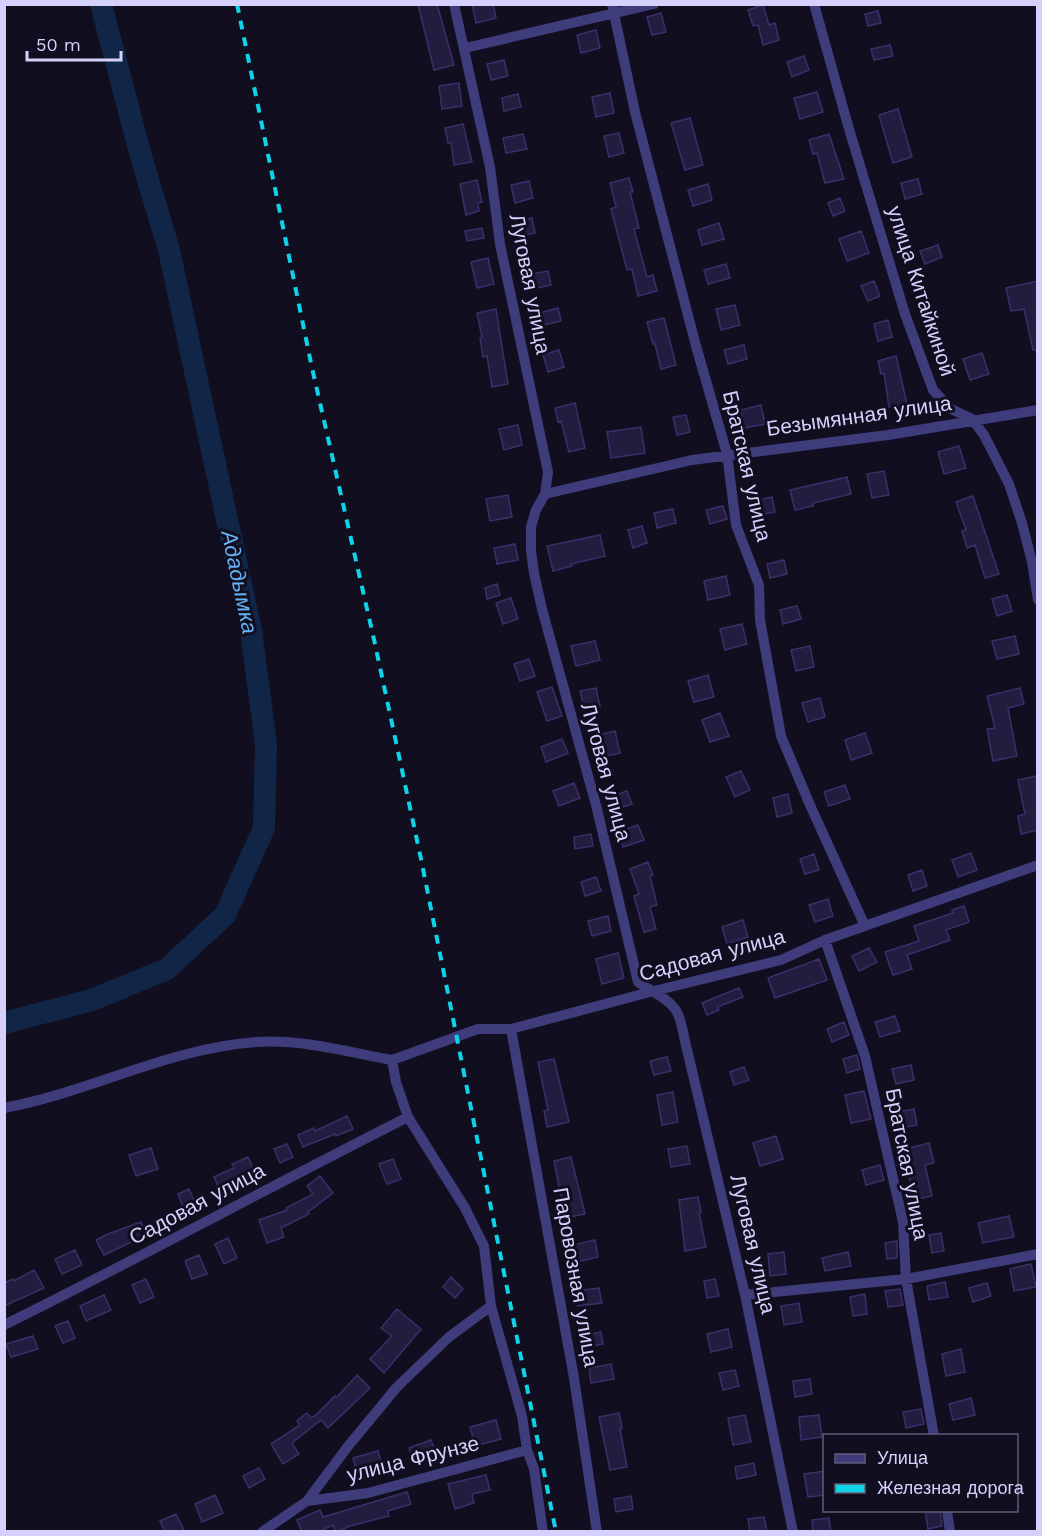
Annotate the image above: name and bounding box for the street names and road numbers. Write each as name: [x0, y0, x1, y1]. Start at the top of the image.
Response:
street label: улица Китайкиной: [882, 203, 961, 379]
street label: Луговая улица: [505, 212, 556, 356]
street label: Братская улица: [718, 388, 777, 544]
street label: Безымянная улица: [765, 390, 953, 441]
street label: Луговая улица: [576, 700, 637, 844]
street label: Садовая улица: [636, 923, 788, 986]
street label: Братская улица: [881, 1086, 935, 1242]
street label: Садовая улица: [125, 1157, 269, 1250]
street label: Луговая улица: [725, 1172, 782, 1316]
street label: Паровозная улица: [548, 1185, 605, 1369]
street label: улица Фрунзе: [344, 1430, 482, 1487]

